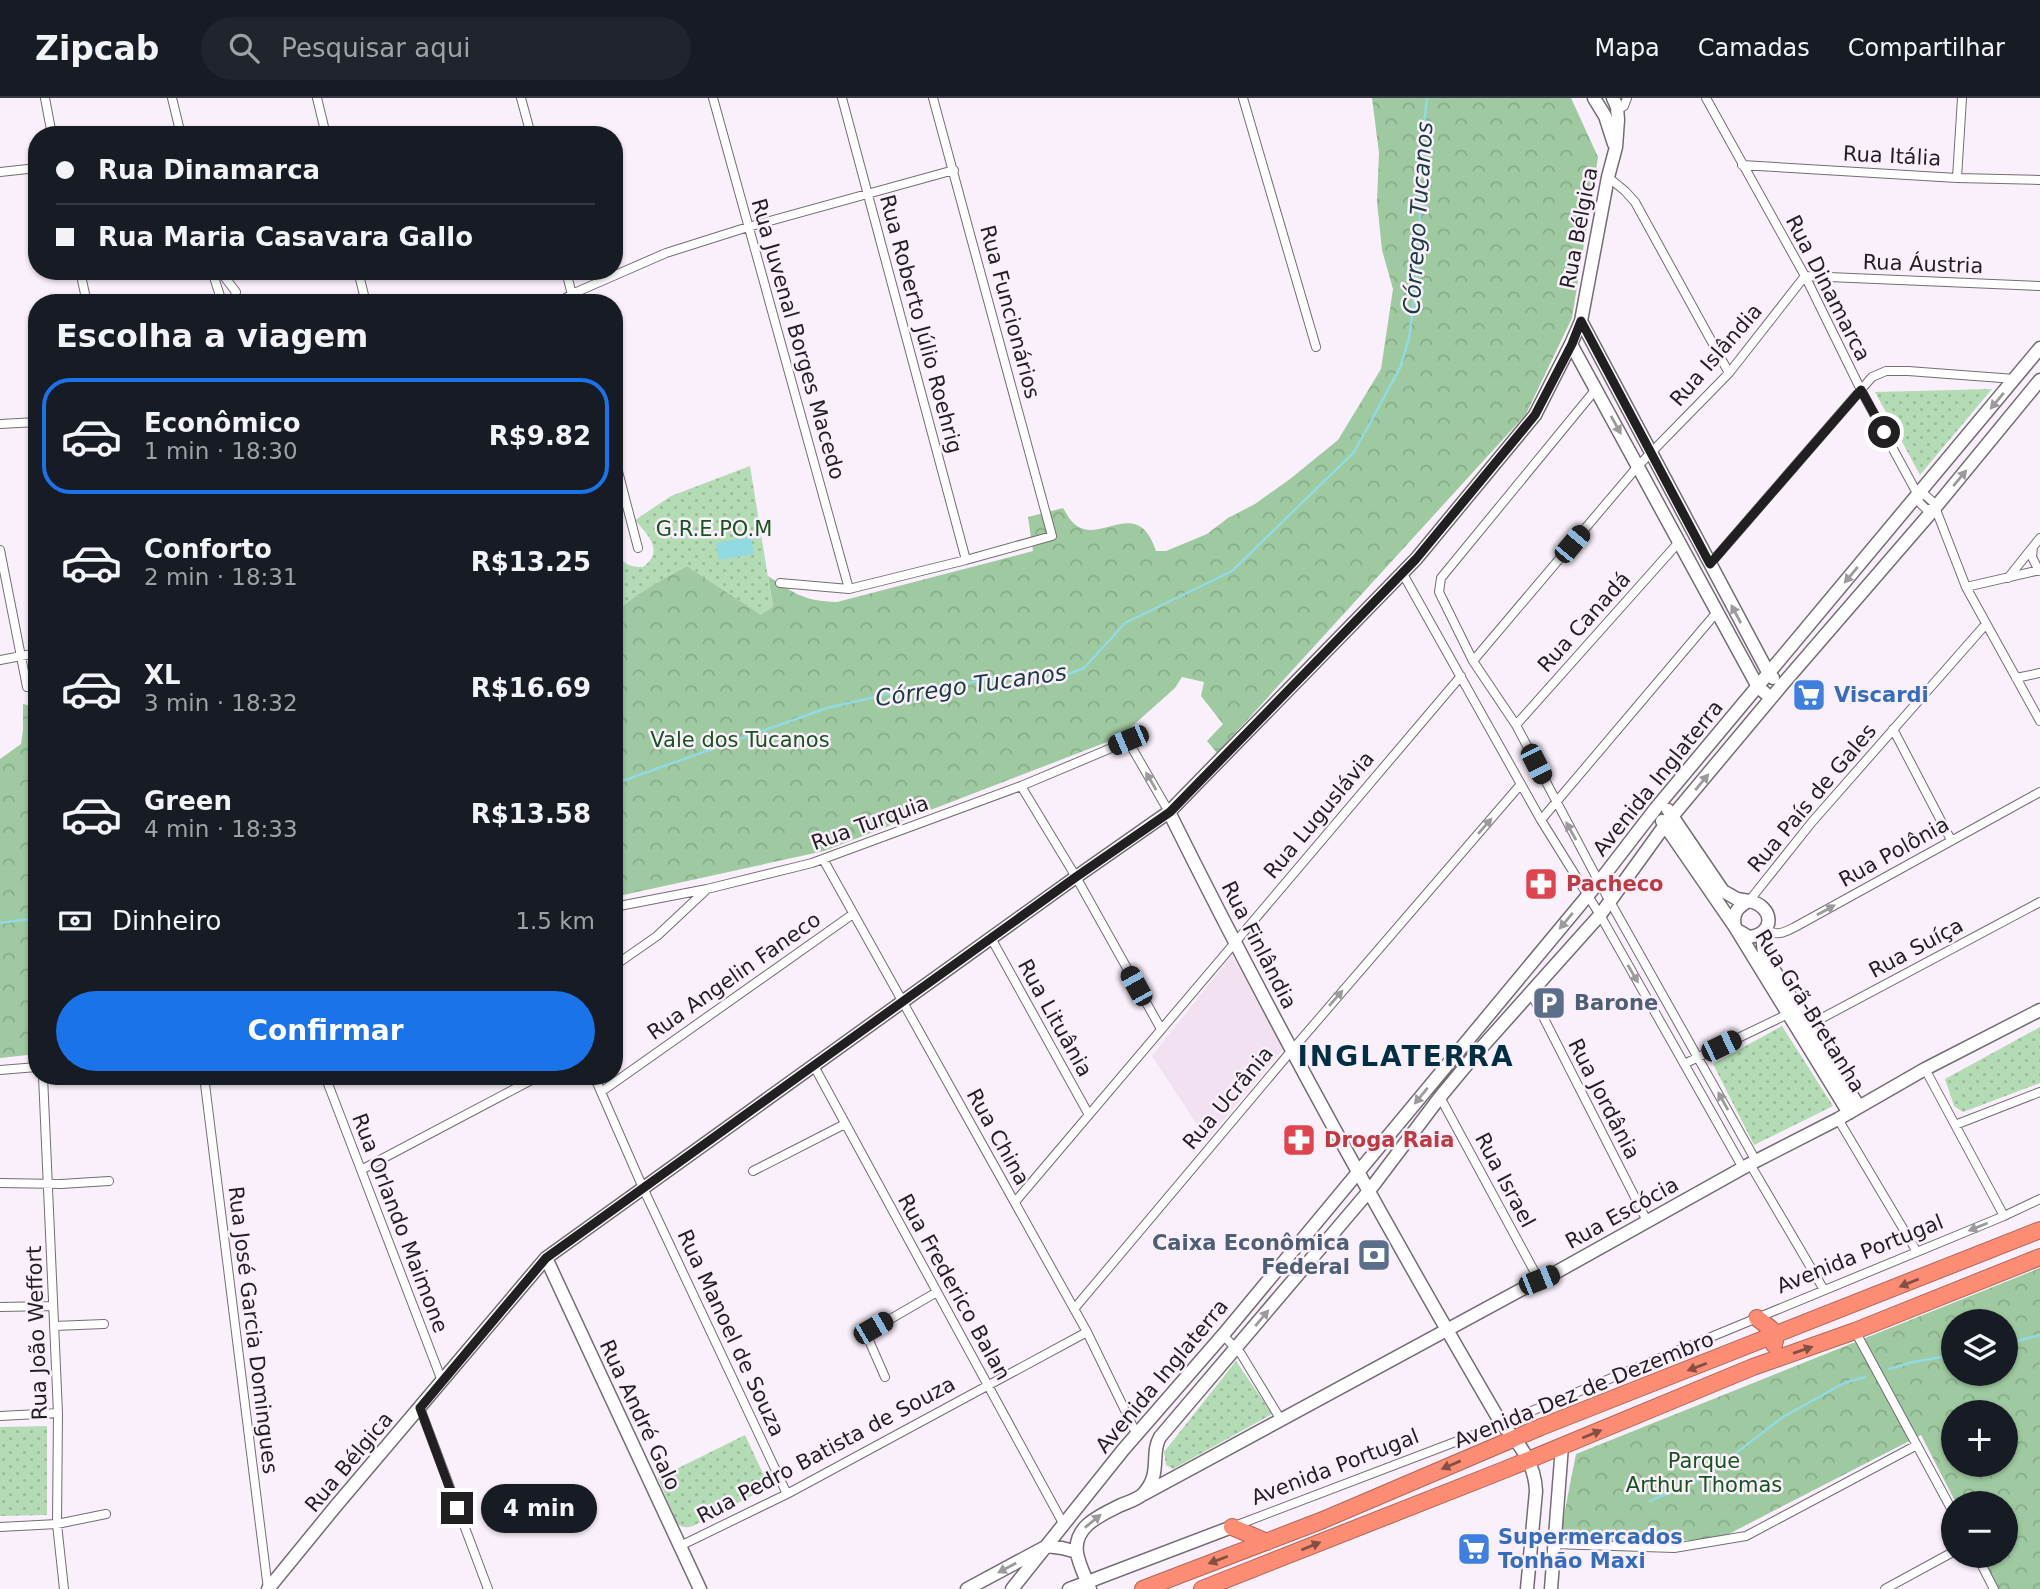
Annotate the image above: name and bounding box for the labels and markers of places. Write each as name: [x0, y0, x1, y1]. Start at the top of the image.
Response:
supermarket icon: Viscardi: [1790, 676, 1828, 714]
place label: Viscardi: [1834, 683, 1929, 707]
pharmacy icon: Pacheco: [1522, 865, 1560, 903]
place label: Pacheco: [1566, 872, 1664, 896]
parking icon: Barone: [1530, 984, 1568, 1022]
place label: Barone: [1574, 991, 1658, 1015]
pharmacy icon: Droga Raia: [1280, 1121, 1318, 1159]
place label: Droga Raia: [1324, 1128, 1454, 1152]
place label: Caixa Econômica Federal: [1152, 1231, 1350, 1279]
bank icon: Caixa Econômica Federal: [1355, 1236, 1393, 1274]
place label: Supermercados Tonhão Maxi: [1498, 1525, 1683, 1573]
supermarket icon: Supermercados Tonhão Maxi: [1455, 1530, 1493, 1568]

